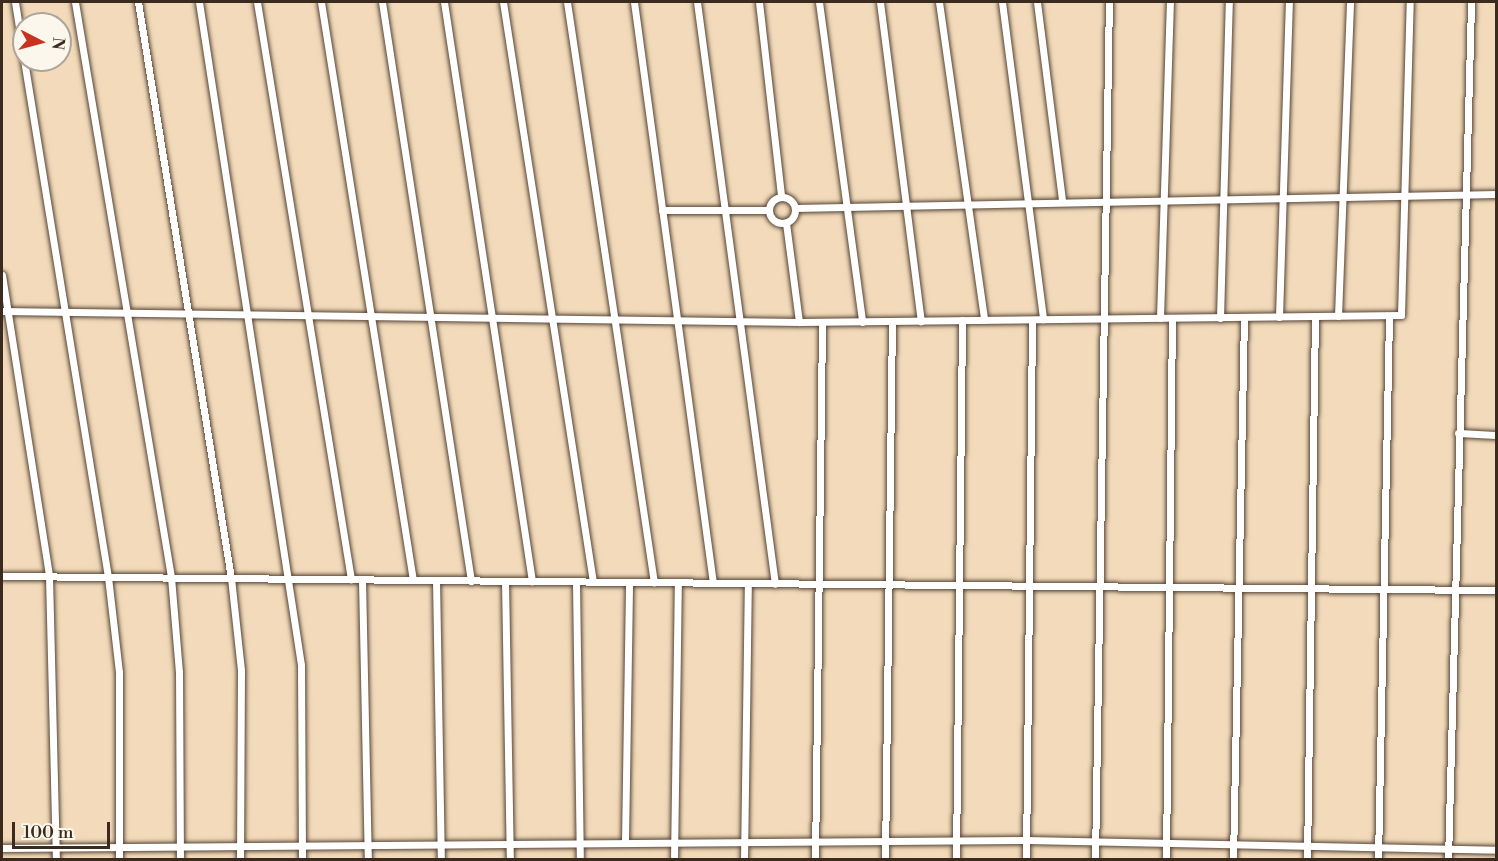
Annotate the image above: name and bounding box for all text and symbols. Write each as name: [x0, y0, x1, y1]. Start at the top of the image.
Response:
north arrow: [12, 12, 72, 72]
text: N: [47, 36, 69, 51]
scale bar: [15, 810, 112, 848]
text: 100 m: [23, 821, 74, 844]

